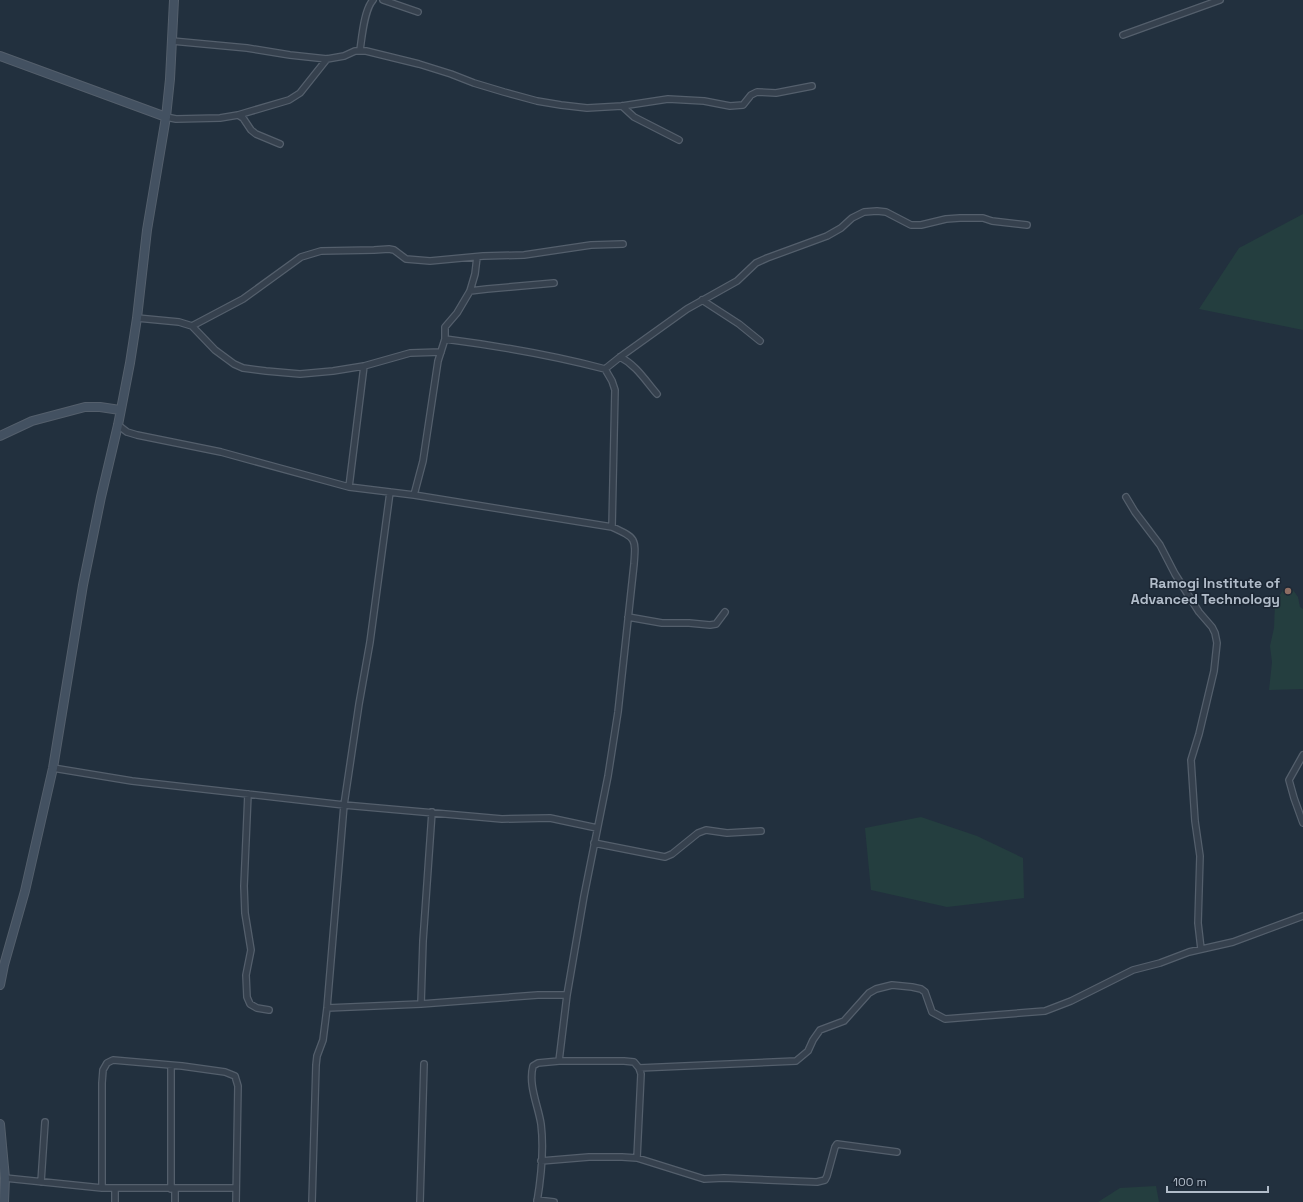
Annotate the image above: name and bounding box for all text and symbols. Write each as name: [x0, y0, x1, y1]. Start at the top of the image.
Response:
place label: Ramogi Institute of Advanced Technology: [1131, 574, 1280, 608]
marker: Ramogi Institute of Advanced Technology: [1283, 586, 1293, 596]
scale bar: [1167, 1168, 1268, 1194]
text: 100 m: [1173, 1174, 1207, 1190]

